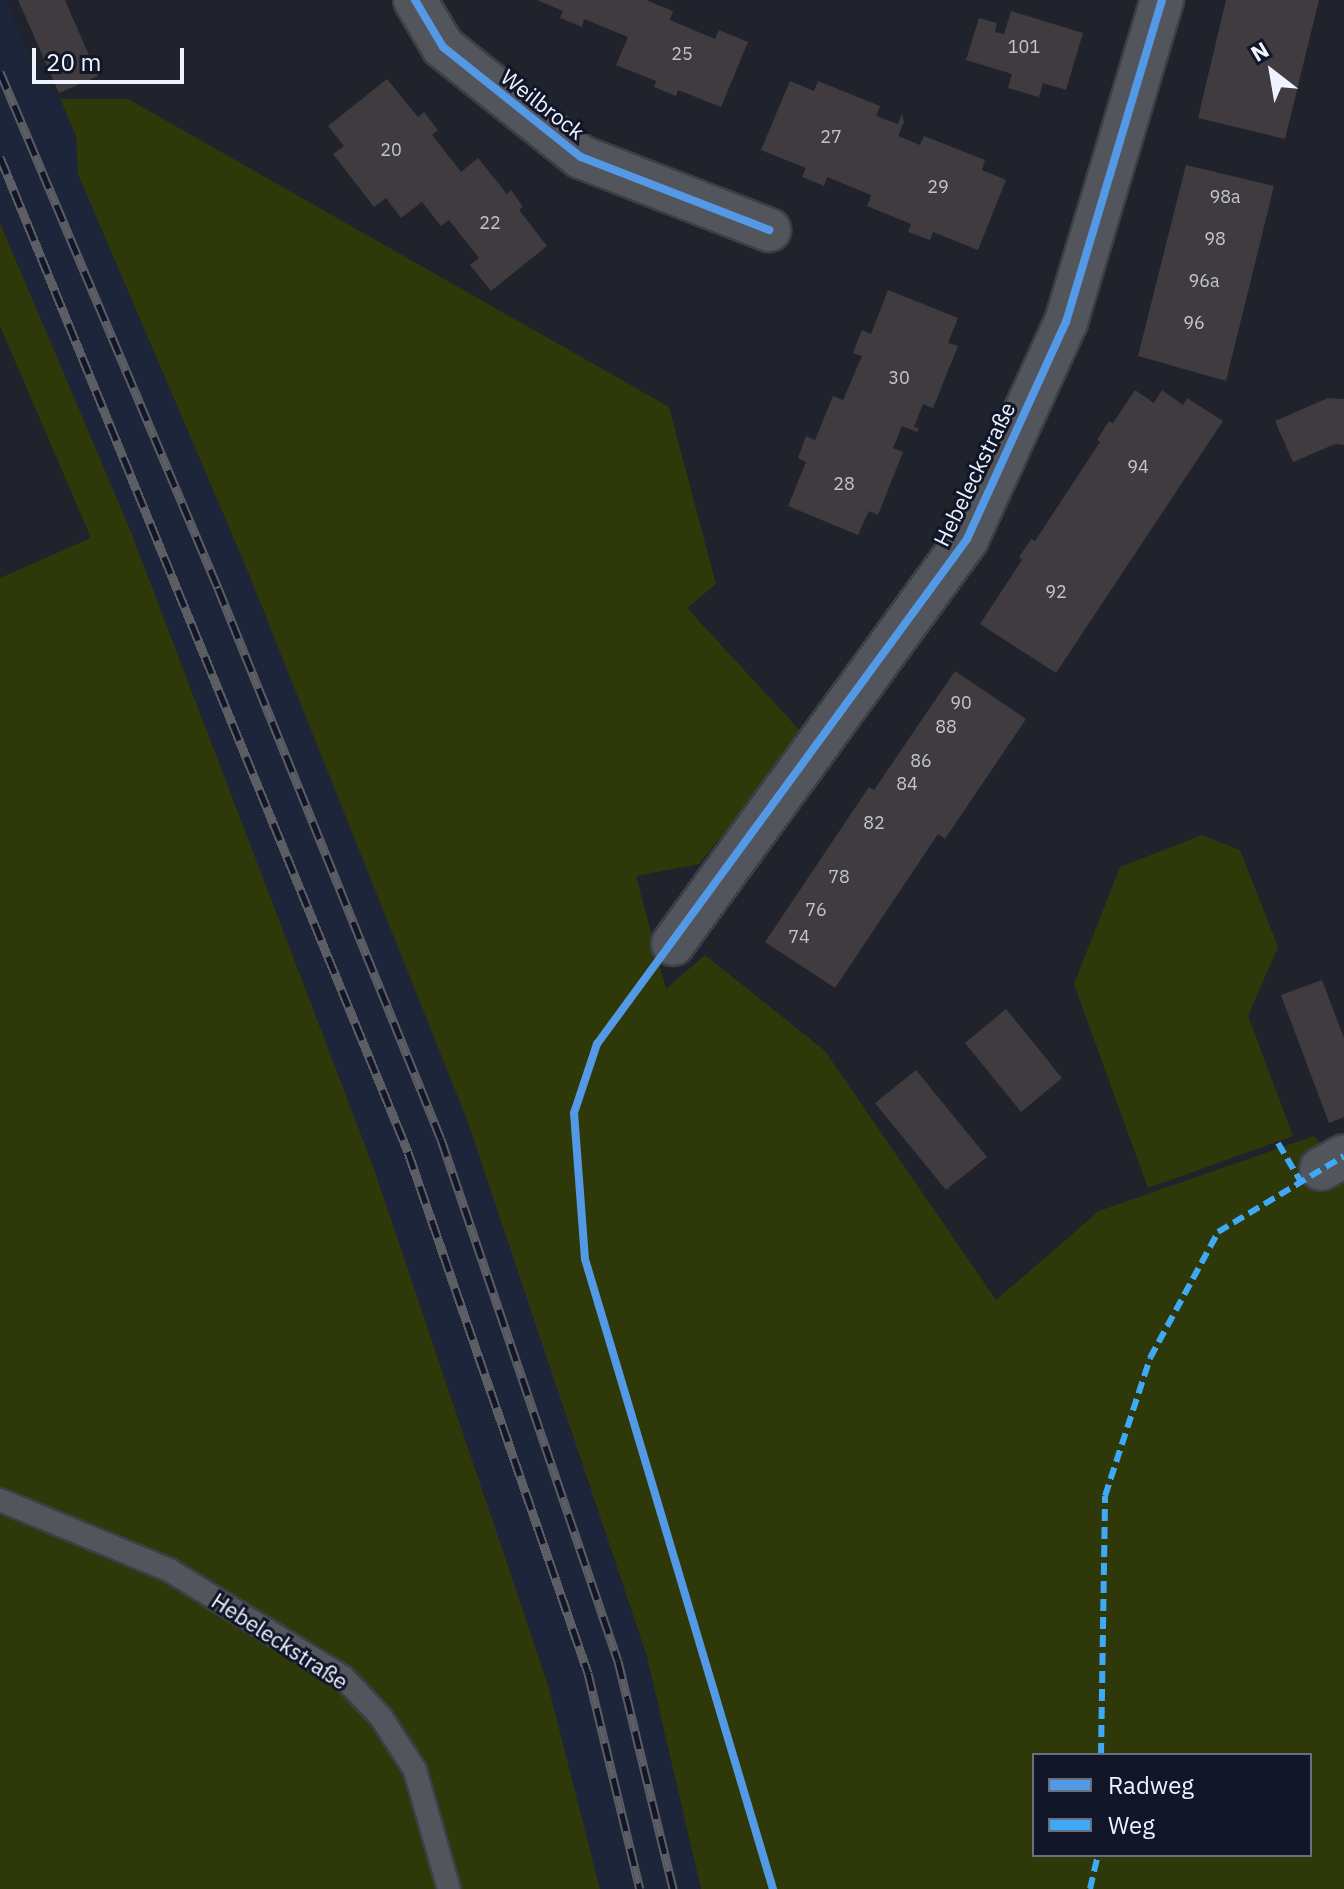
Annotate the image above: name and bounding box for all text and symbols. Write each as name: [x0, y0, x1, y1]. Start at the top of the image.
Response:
scale bar: [36, 32, 188, 82]
north arrow: [1232, 32, 1312, 112]
text: N: [1245, 34, 1274, 68]
house number: 101: [1008, 36, 1040, 58]
house number: 25: [671, 43, 693, 65]
text: 20 m: [46, 46, 101, 78]
street label: Weilbrock: [496, 63, 590, 145]
house number: 27: [820, 126, 842, 148]
house number: 20: [380, 139, 402, 161]
house number: 29: [927, 176, 949, 198]
house number: 98a: [1209, 186, 1241, 208]
house number: 22: [479, 212, 501, 234]
house number: 98: [1204, 228, 1226, 250]
house number: 96a: [1188, 270, 1220, 292]
house number: 96: [1183, 312, 1205, 334]
house number: 30: [888, 367, 910, 389]
street label: Hebeleckstraße: [928, 398, 1020, 550]
house number: 94: [1127, 456, 1149, 478]
house number: 28: [833, 473, 855, 495]
house number: 92: [1045, 581, 1067, 603]
house number: 90: [950, 692, 972, 714]
house number: 88: [935, 716, 957, 738]
house number: 86: [910, 750, 932, 772]
house number: 84: [896, 773, 918, 795]
house number: 82: [863, 812, 885, 834]
house number: 78: [828, 866, 850, 888]
house number: 76: [805, 899, 827, 921]
house number: 74: [788, 926, 810, 948]
street label: Hebeleckstraße: [207, 1587, 353, 1695]
legend: [1032, 1753, 1312, 1857]
text: Radweg: [1108, 1769, 1194, 1801]
text: Weg: [1108, 1809, 1155, 1841]

